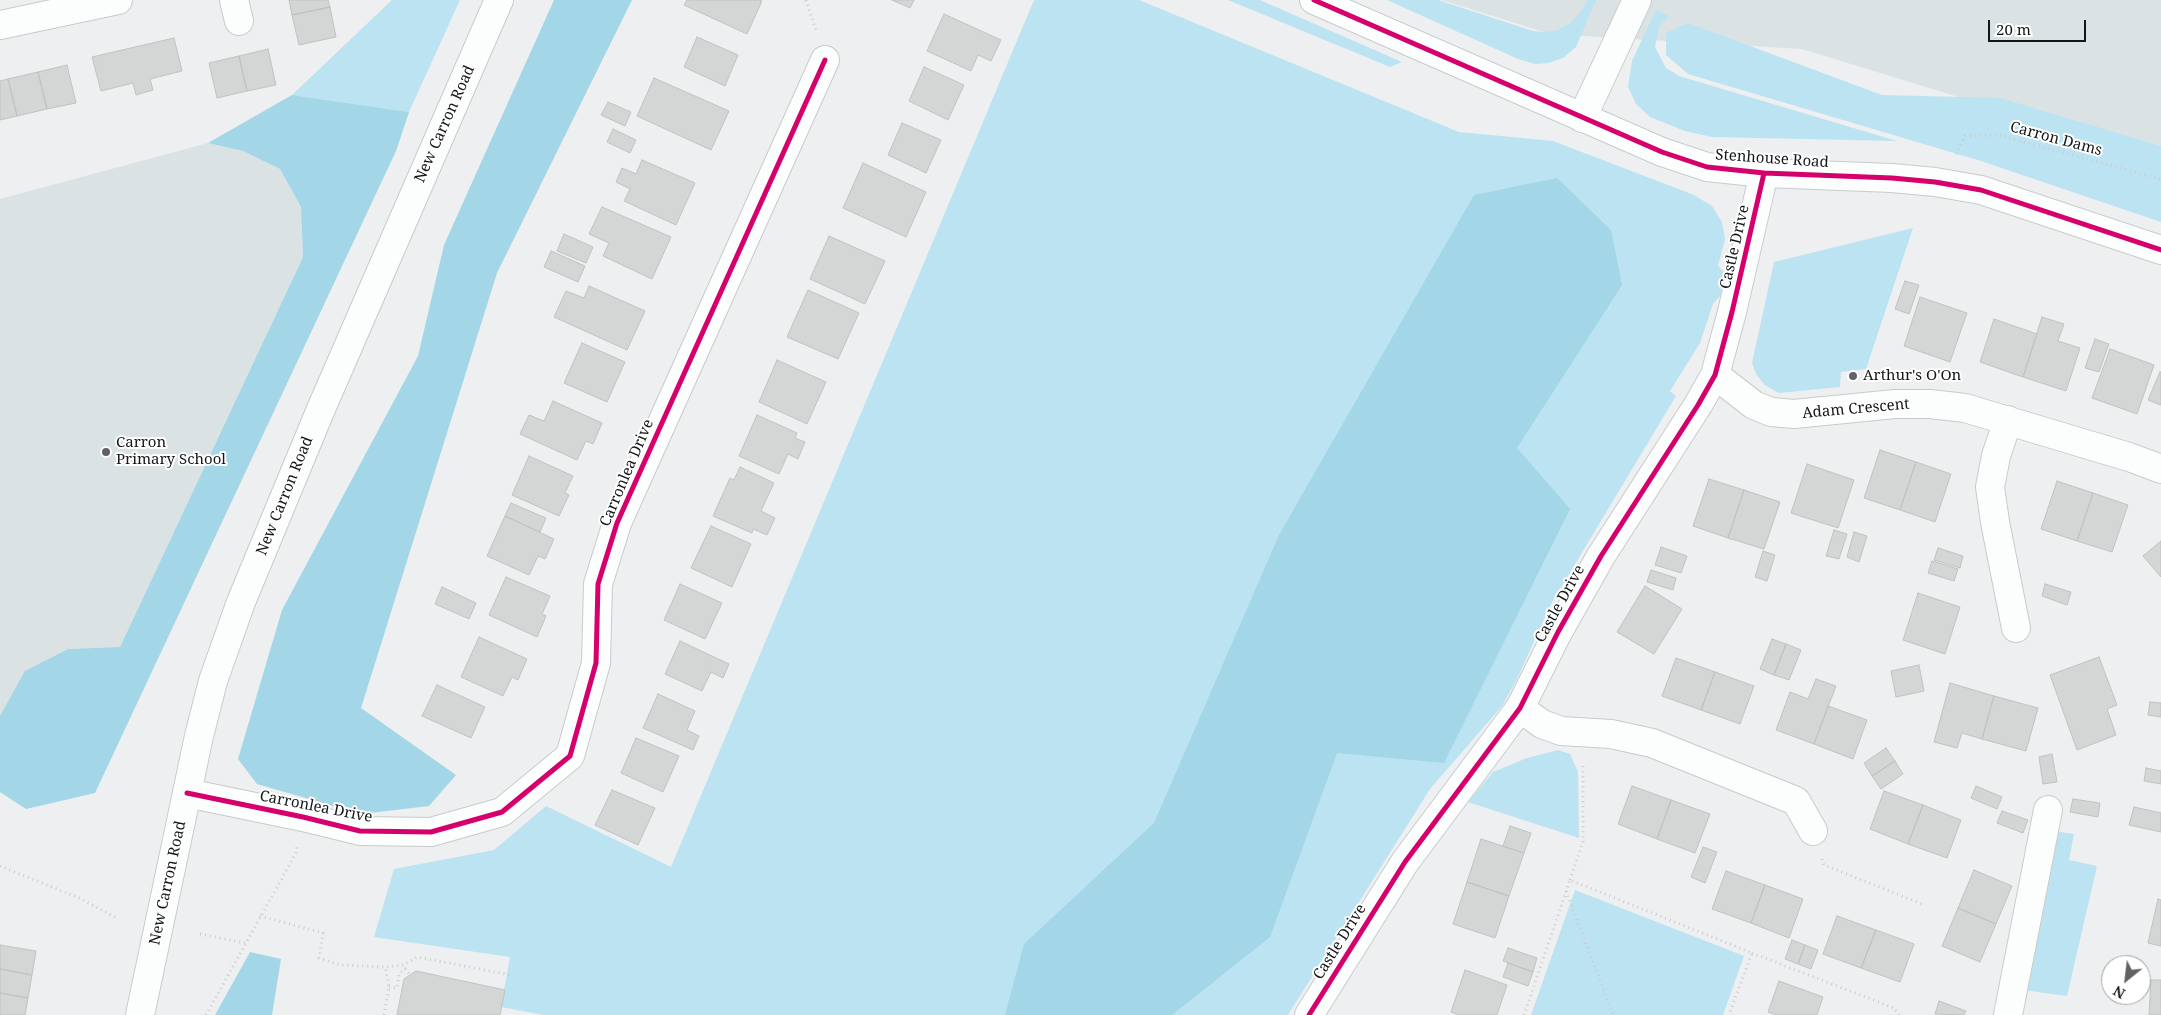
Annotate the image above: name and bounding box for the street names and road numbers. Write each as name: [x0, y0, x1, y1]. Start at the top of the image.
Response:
street label: New Carron Road: [411, 63, 479, 185]
street label: Carron Dams: [2008, 118, 2104, 160]
street label: Stenhouse Road: [1715, 146, 1829, 172]
street label: Castle Drive: [1717, 203, 1753, 291]
street label: Adam Crescent: [1802, 395, 1910, 423]
street label: Carronlea Drive: [596, 417, 658, 529]
street label: New Carron Road: [253, 434, 317, 558]
street label: Castle Drive: [1531, 562, 1589, 646]
street label: Carronlea Drive: [258, 787, 374, 827]
street label: New Carron Road: [146, 819, 190, 947]
street label: Castle Drive: [1310, 901, 1370, 983]

